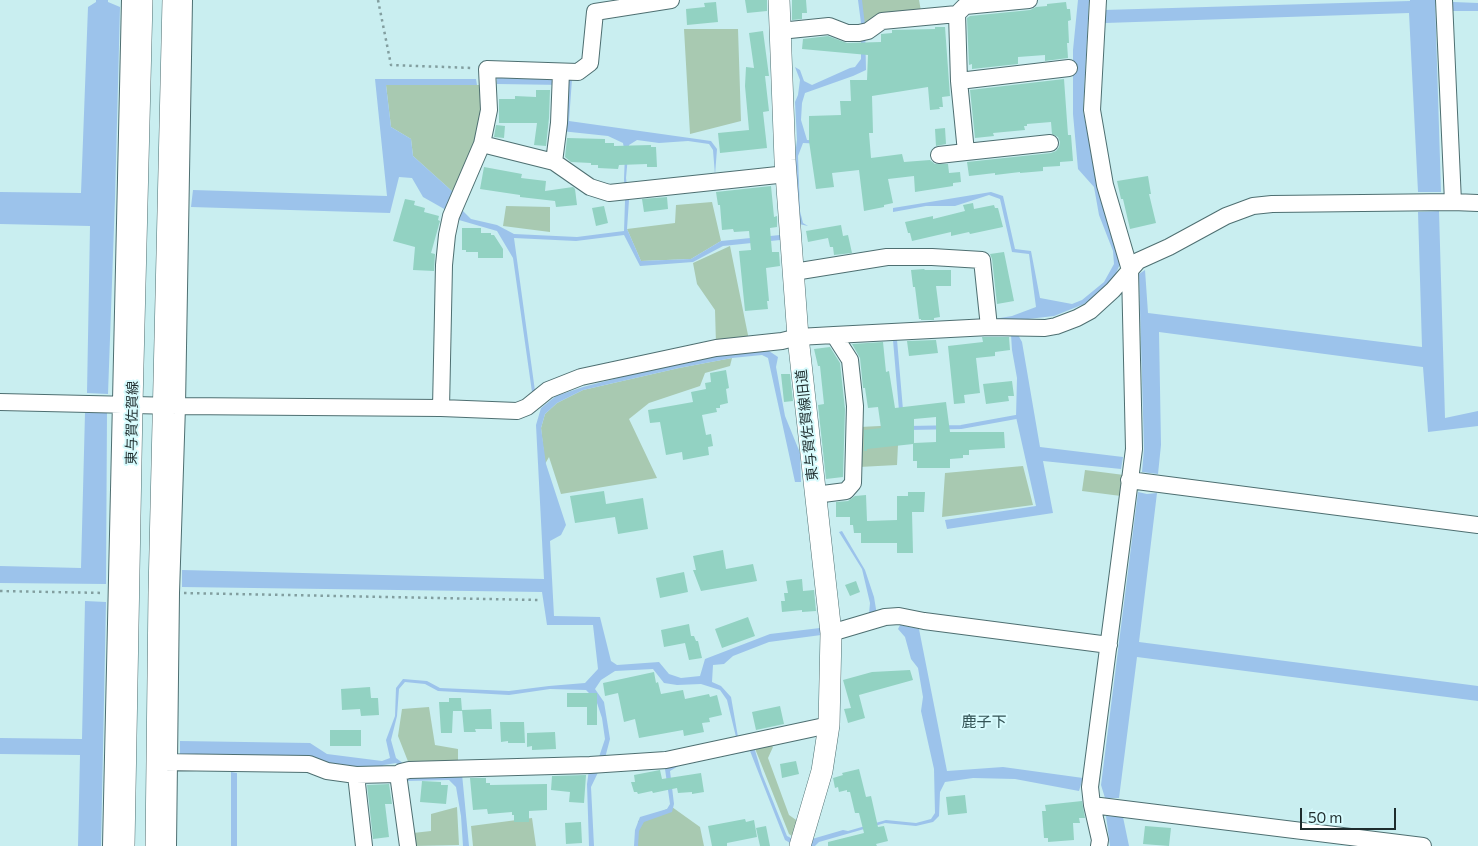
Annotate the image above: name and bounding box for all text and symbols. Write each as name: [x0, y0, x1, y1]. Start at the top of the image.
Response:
street label: 東与賀佐賀線旧道: [793, 368, 821, 482]
street label: 東与賀佐賀線: [123, 381, 141, 465]
district label: 鹿子下: [962, 713, 1006, 731]
scale bar: [1303, 798, 1399, 830]
text: 50 m: [1308, 808, 1342, 826]

